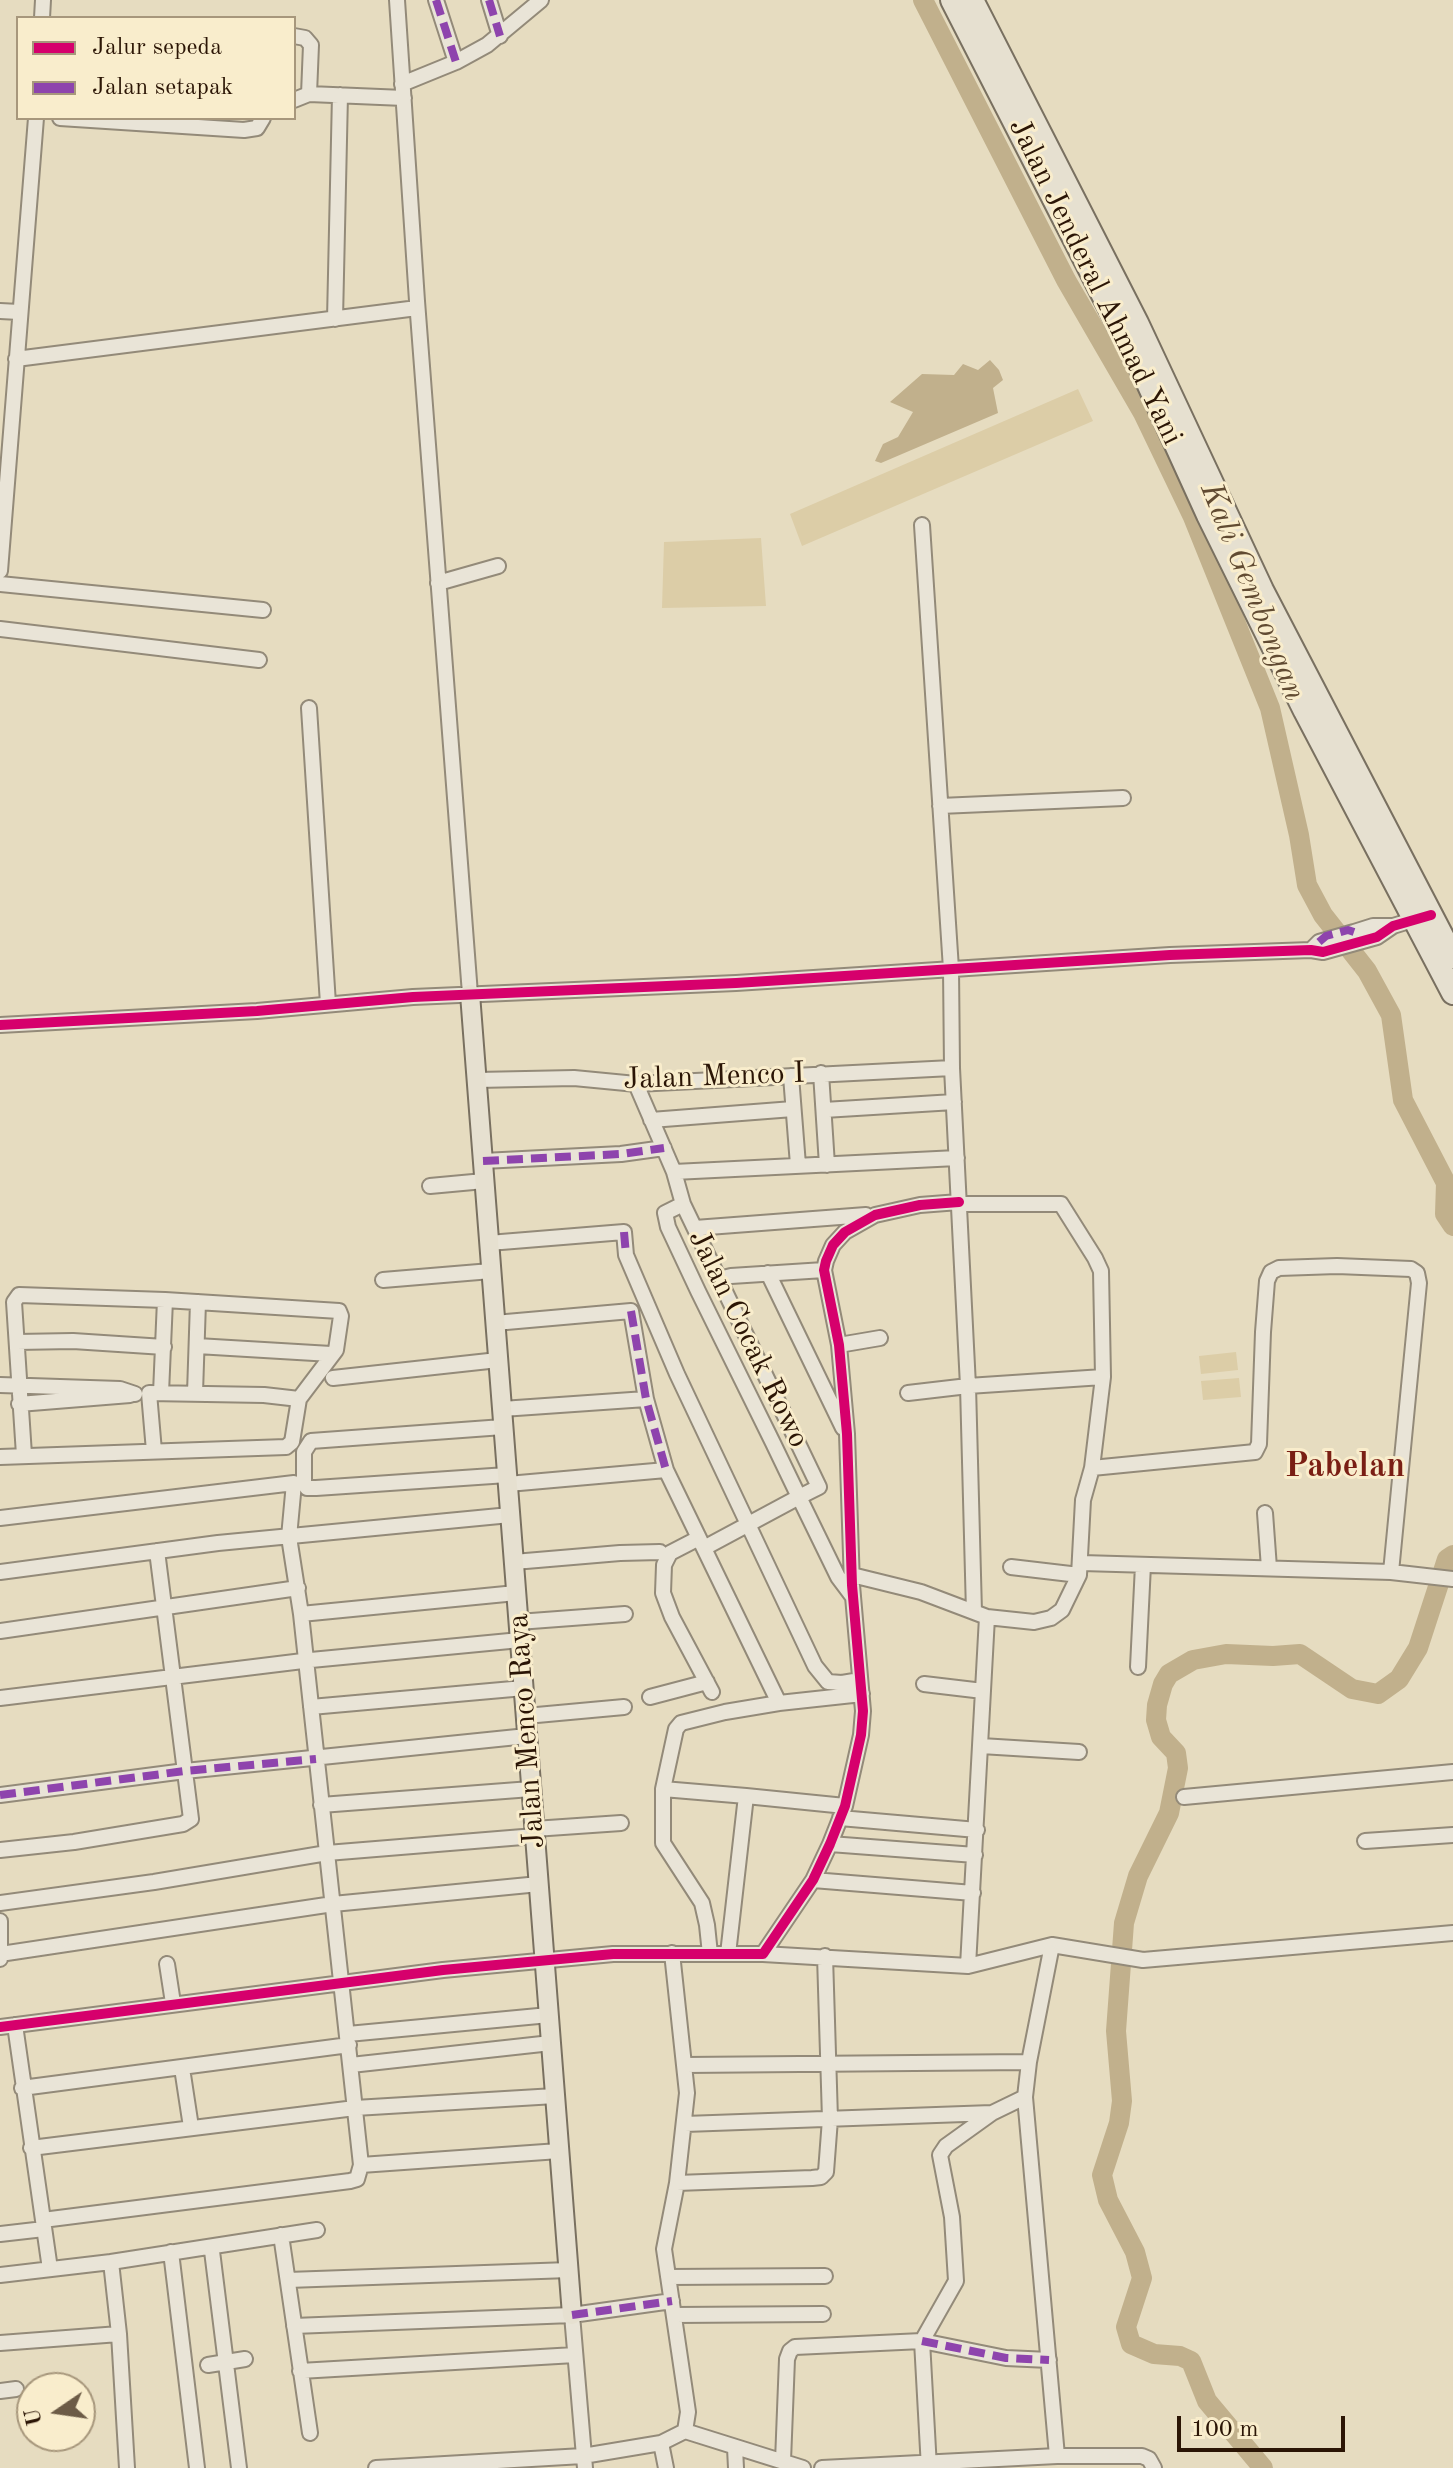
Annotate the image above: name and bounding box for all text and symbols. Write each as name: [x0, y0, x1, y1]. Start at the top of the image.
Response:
legend: [16, 16, 296, 120]
text: Jalur sepeda: [92, 36, 222, 60]
text: Jalan setapak: [92, 76, 233, 100]
street label: Jalan Jenderal Ahmad Yani: [1000, 113, 1190, 451]
water label: Kali Gembongan: [1191, 477, 1313, 707]
street label: Jalan Menco I: [622, 1056, 806, 1098]
street label: Jalan Cocak Rowo: [680, 1224, 816, 1454]
district label: Pabelan: [1285, 1447, 1405, 1487]
street label: Jalan Menco Raya: [501, 1612, 553, 1850]
north arrow: [16, 2372, 96, 2452]
scale bar: [1181, 2400, 1349, 2450]
text: U: [22, 2406, 47, 2428]
text: 100 m: [1191, 2418, 1259, 2442]

